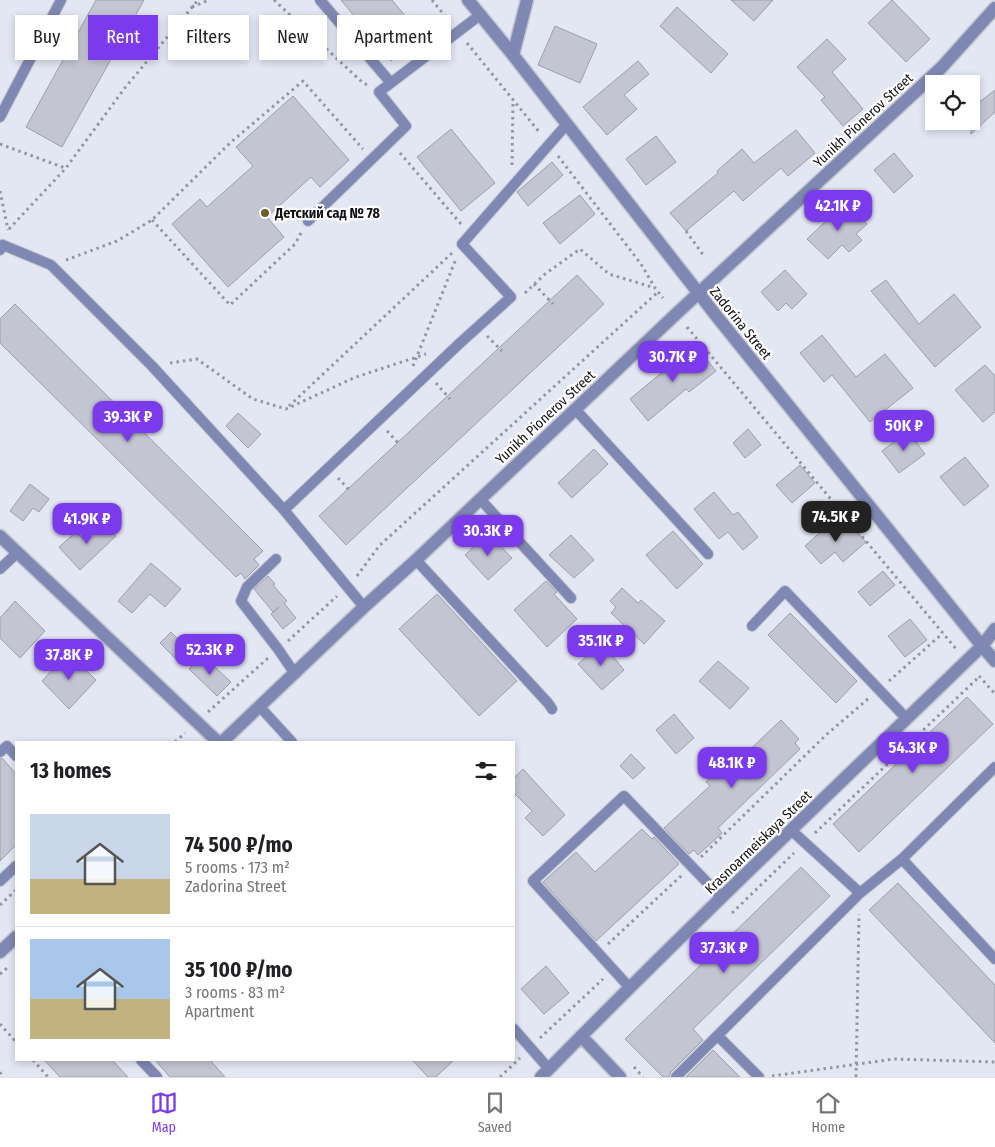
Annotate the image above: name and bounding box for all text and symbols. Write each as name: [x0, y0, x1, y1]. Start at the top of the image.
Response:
chip: Buy: [15, 15, 78, 60]
chip: Rent: [88, 15, 158, 60]
chip: Filters: [168, 15, 249, 60]
chip: New: [259, 15, 327, 60]
chip: Apartment: [337, 15, 451, 60]
street label: Yunikh Pionerov Street: [810, 70, 917, 171]
map controls: [925, 75, 980, 130]
button: locate: [925, 75, 980, 130]
pin: 42.1K ₽: [792, 190, 884, 232]
text: 42.1K ₽: [815, 196, 861, 215]
place label: Детский сад № 78: [274, 205, 381, 222]
marker: Детский сад № 78: [259, 207, 271, 219]
street label: Zadorina Street: [706, 284, 775, 363]
pin: 30.7K ₽: [627, 340, 719, 383]
text: 30.7K ₽: [649, 347, 697, 366]
street label: Yunikh Pionerov Street: [492, 367, 599, 468]
pin: 39.3K ₽: [82, 400, 174, 443]
text: 39.3K ₽: [104, 407, 152, 426]
pin: 50K ₽: [869, 410, 939, 452]
text: 50K ₽: [885, 416, 923, 435]
pin: 74.5K ₽: [790, 500, 882, 543]
pin: 41.9K ₽: [41, 502, 133, 545]
text: 74.5K ₽: [812, 507, 860, 526]
text: 41.9K ₽: [64, 509, 110, 528]
pin: 30.3K ₽: [442, 514, 534, 557]
text: 30.3K ₽: [463, 521, 513, 540]
pin: 35.1K ₽: [555, 624, 647, 667]
text: 35.1K ₽: [578, 631, 624, 650]
pin: 52.3K ₽: [164, 634, 256, 676]
pin: 37.8K ₽: [23, 638, 115, 681]
text: 52.3K ₽: [186, 640, 234, 659]
text: 37.8K ₽: [45, 645, 93, 664]
pin: 54.3K ₽: [867, 732, 959, 774]
text: 54.3K ₽: [889, 738, 937, 757]
pin: 48.1K ₽: [686, 746, 778, 789]
text: 48.1K ₽: [709, 753, 755, 772]
icon: filters: [472, 757, 500, 785]
text: 13 homes: [30, 758, 111, 784]
street label: Krasnoarmeiskaya Street: [701, 787, 816, 898]
text: 74 500 ₽/mo: [185, 832, 293, 858]
icon: home: [70, 834, 130, 894]
text: 5 rooms · 173 m²: [185, 858, 290, 877]
text: Zadorina Street: [185, 877, 286, 896]
pin: 37.3K ₽: [678, 932, 770, 974]
text: 37.3K ₽: [700, 938, 748, 957]
text: 35 100 ₽/mo: [185, 957, 293, 983]
icon: home: [70, 959, 130, 1019]
text: 3 rooms · 83 m²: [185, 983, 285, 1002]
text: Apartment: [185, 1002, 254, 1021]
tab: Map: [150, 1089, 178, 1136]
tab: Saved: [478, 1089, 512, 1136]
tab: Home: [812, 1089, 845, 1136]

